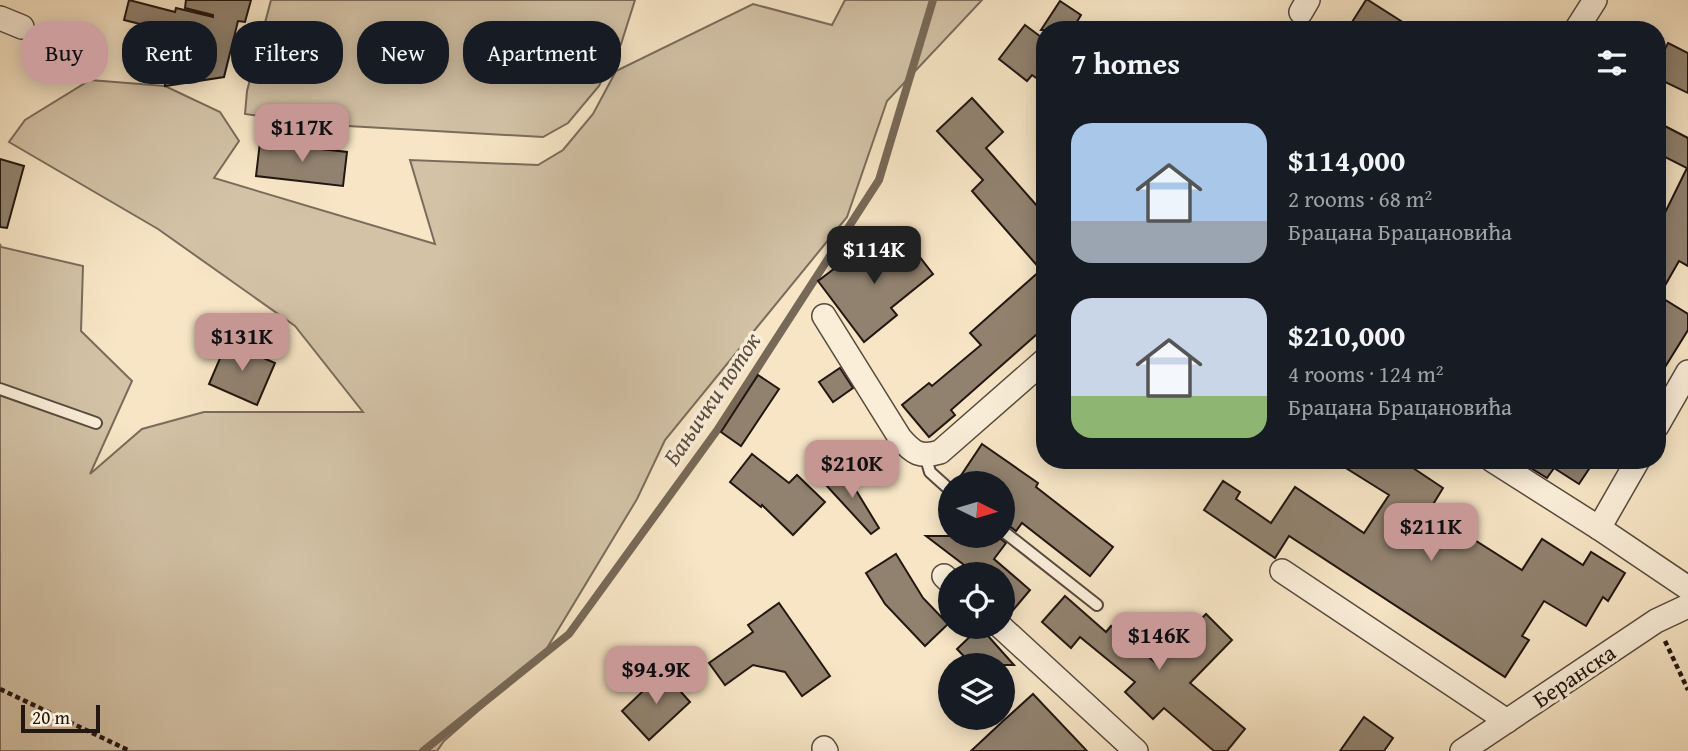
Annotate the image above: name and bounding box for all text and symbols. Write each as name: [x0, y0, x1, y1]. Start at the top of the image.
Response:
chip: Buy: [21, 21, 108, 84]
chip: Rent: [122, 21, 217, 84]
chip: Filters: [231, 21, 343, 84]
chip: New: [357, 21, 449, 84]
chip: Apartment: [463, 21, 621, 84]
text: 7 homes: [1071, 41, 1180, 85]
icon: filters: [1593, 44, 1631, 82]
pin: $117K: [253, 104, 351, 164]
text: $117K: [271, 110, 333, 143]
text: $114,000: [1288, 138, 1405, 182]
icon: home: [1127, 151, 1211, 235]
text: 2 rooms · 68 m²: [1288, 182, 1432, 215]
text: Брацана Брацановића: [1288, 215, 1512, 248]
pin: $114K: [825, 226, 923, 286]
text: $114K: [843, 232, 905, 265]
text: $210,000: [1288, 313, 1405, 357]
pin: $131K: [193, 314, 291, 373]
text: $131K: [211, 319, 273, 352]
water label: Бањички поток: [654, 325, 769, 472]
icon: home: [1127, 326, 1211, 410]
text: 4 rooms · 124 m²: [1288, 357, 1443, 390]
text: Брацана Брацановића: [1288, 390, 1512, 423]
pin: $210K: [803, 440, 901, 500]
text: $210K: [821, 446, 883, 479]
north arrow: [938, 471, 1015, 548]
map controls: [938, 471, 1015, 730]
pin: $211K: [1382, 504, 1480, 563]
text: $211K: [1400, 509, 1462, 542]
button: locate: [938, 562, 1015, 639]
pin: $146K: [1110, 612, 1208, 672]
text: $146K: [1128, 618, 1190, 651]
street label: Беранска: [1526, 636, 1622, 715]
pin: $94.9K: [599, 646, 713, 706]
text: $94.9K: [622, 652, 690, 685]
button: layers: [938, 653, 1015, 730]
scale bar: [21, 702, 100, 734]
text: 20 m: [32, 703, 70, 731]

